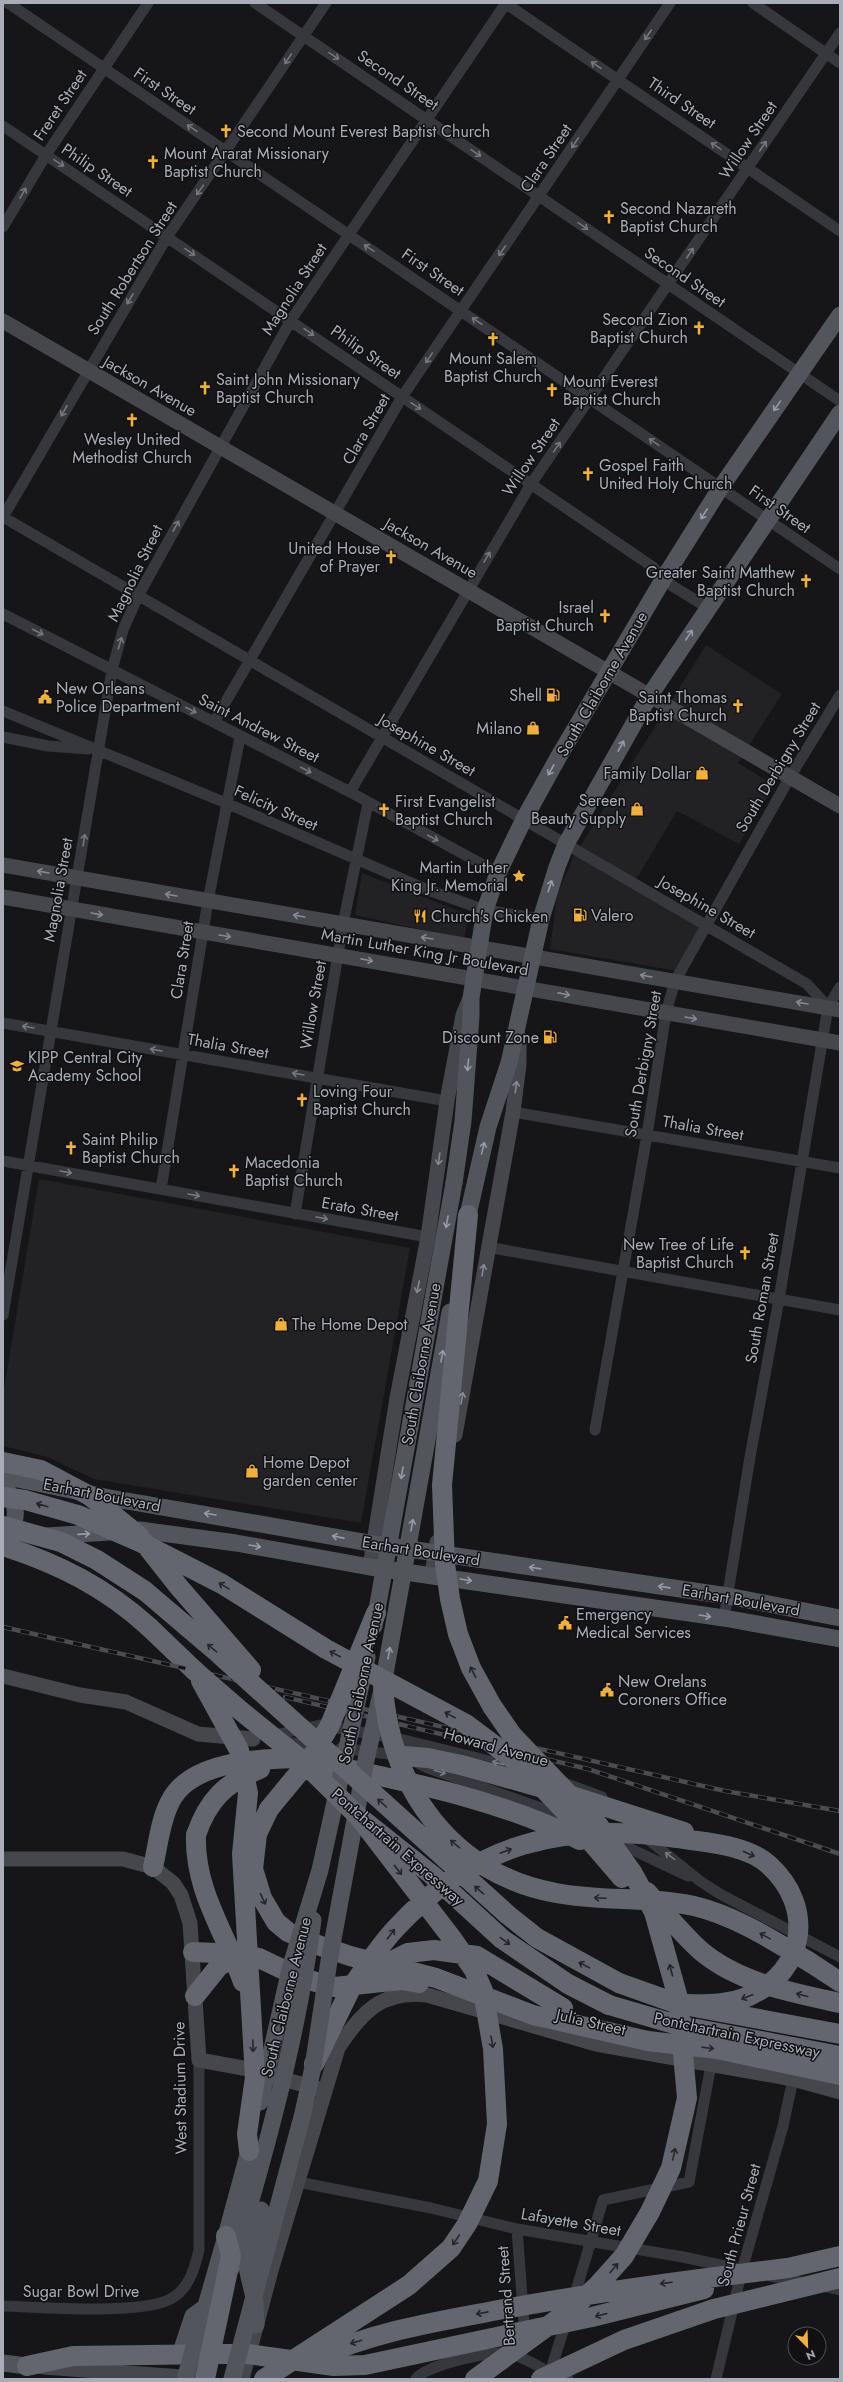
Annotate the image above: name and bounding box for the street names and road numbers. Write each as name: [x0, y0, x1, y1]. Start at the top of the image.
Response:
street label: Second Street: [353, 44, 443, 116]
street label: First Street: [129, 62, 201, 120]
street label: Freret Street: [28, 65, 92, 145]
street label: Third Street: [643, 72, 721, 134]
street label: Willow Street: [713, 96, 783, 184]
street label: Clara Street: [515, 119, 578, 197]
street label: Philip Street: [57, 138, 137, 202]
street label: South Robertson Street: [81, 197, 183, 339]
street label: Magnolia Street: [256, 238, 332, 339]
street label: Second Street: [640, 241, 730, 313]
street label: First Street: [397, 243, 469, 301]
street label: Philip Street: [326, 319, 406, 385]
street label: Jackson Avenue: [97, 349, 201, 422]
street label: Clara Street: [336, 389, 396, 469]
street label: Willow Street: [496, 413, 566, 501]
street label: First Street: [744, 479, 816, 539]
street label: Jackson Avenue: [378, 511, 482, 584]
street label: Magnolia Street: [102, 520, 169, 625]
street label: South Claiborne Avenue: [551, 607, 653, 761]
street label: Saint Andrew Street: [195, 688, 324, 768]
street label: South Derbigny Street: [730, 697, 826, 836]
street label: Josephine Street: [373, 707, 480, 782]
street label: Felicity Street: [231, 779, 322, 837]
street label: Magnolia Street: [38, 836, 79, 944]
street label: Josephine Street: [653, 869, 760, 944]
street label: Clara Street: [165, 919, 200, 1001]
street label: Martin Luther King Jr Boulevard: [320, 922, 530, 982]
street label: Willow Street: [294, 959, 332, 1051]
street label: South Derbigny Street: [619, 989, 667, 1139]
street label: Thalia Street: [186, 1028, 271, 1064]
street label: Thalia Street: [661, 1110, 746, 1146]
street label: Erato Street: [320, 1191, 400, 1227]
street label: South Roman Street: [739, 1231, 785, 1365]
street label: South Claiborne Avenue: [395, 1281, 447, 1447]
street label: Earhart Boulevard: [41, 1472, 163, 1518]
street label: Earhart Boulevard: [360, 1530, 482, 1572]
street label: Earhart Boulevard: [680, 1578, 802, 1622]
street label: South Claiborne Avenue: [333, 1600, 389, 1766]
street label: Howard Avenue: [441, 1722, 551, 1772]
street label: Pontchartrain Expressway: [327, 1783, 470, 1912]
street label: South Claiborne Avenue: [255, 1915, 317, 2079]
street label: Julia Street: [552, 2002, 628, 2041]
street label: Pontchartrain Expressway: [652, 2006, 823, 2064]
street label: West Stadium Drive: [167, 2021, 193, 2155]
street label: South Prieur Street: [712, 2161, 766, 2289]
street label: Lafayette Street: [519, 2202, 623, 2242]
street label: Bertrand Street: [491, 2245, 521, 2347]
street label: Sugar Bowl Drive: [23, 2280, 139, 2303]

